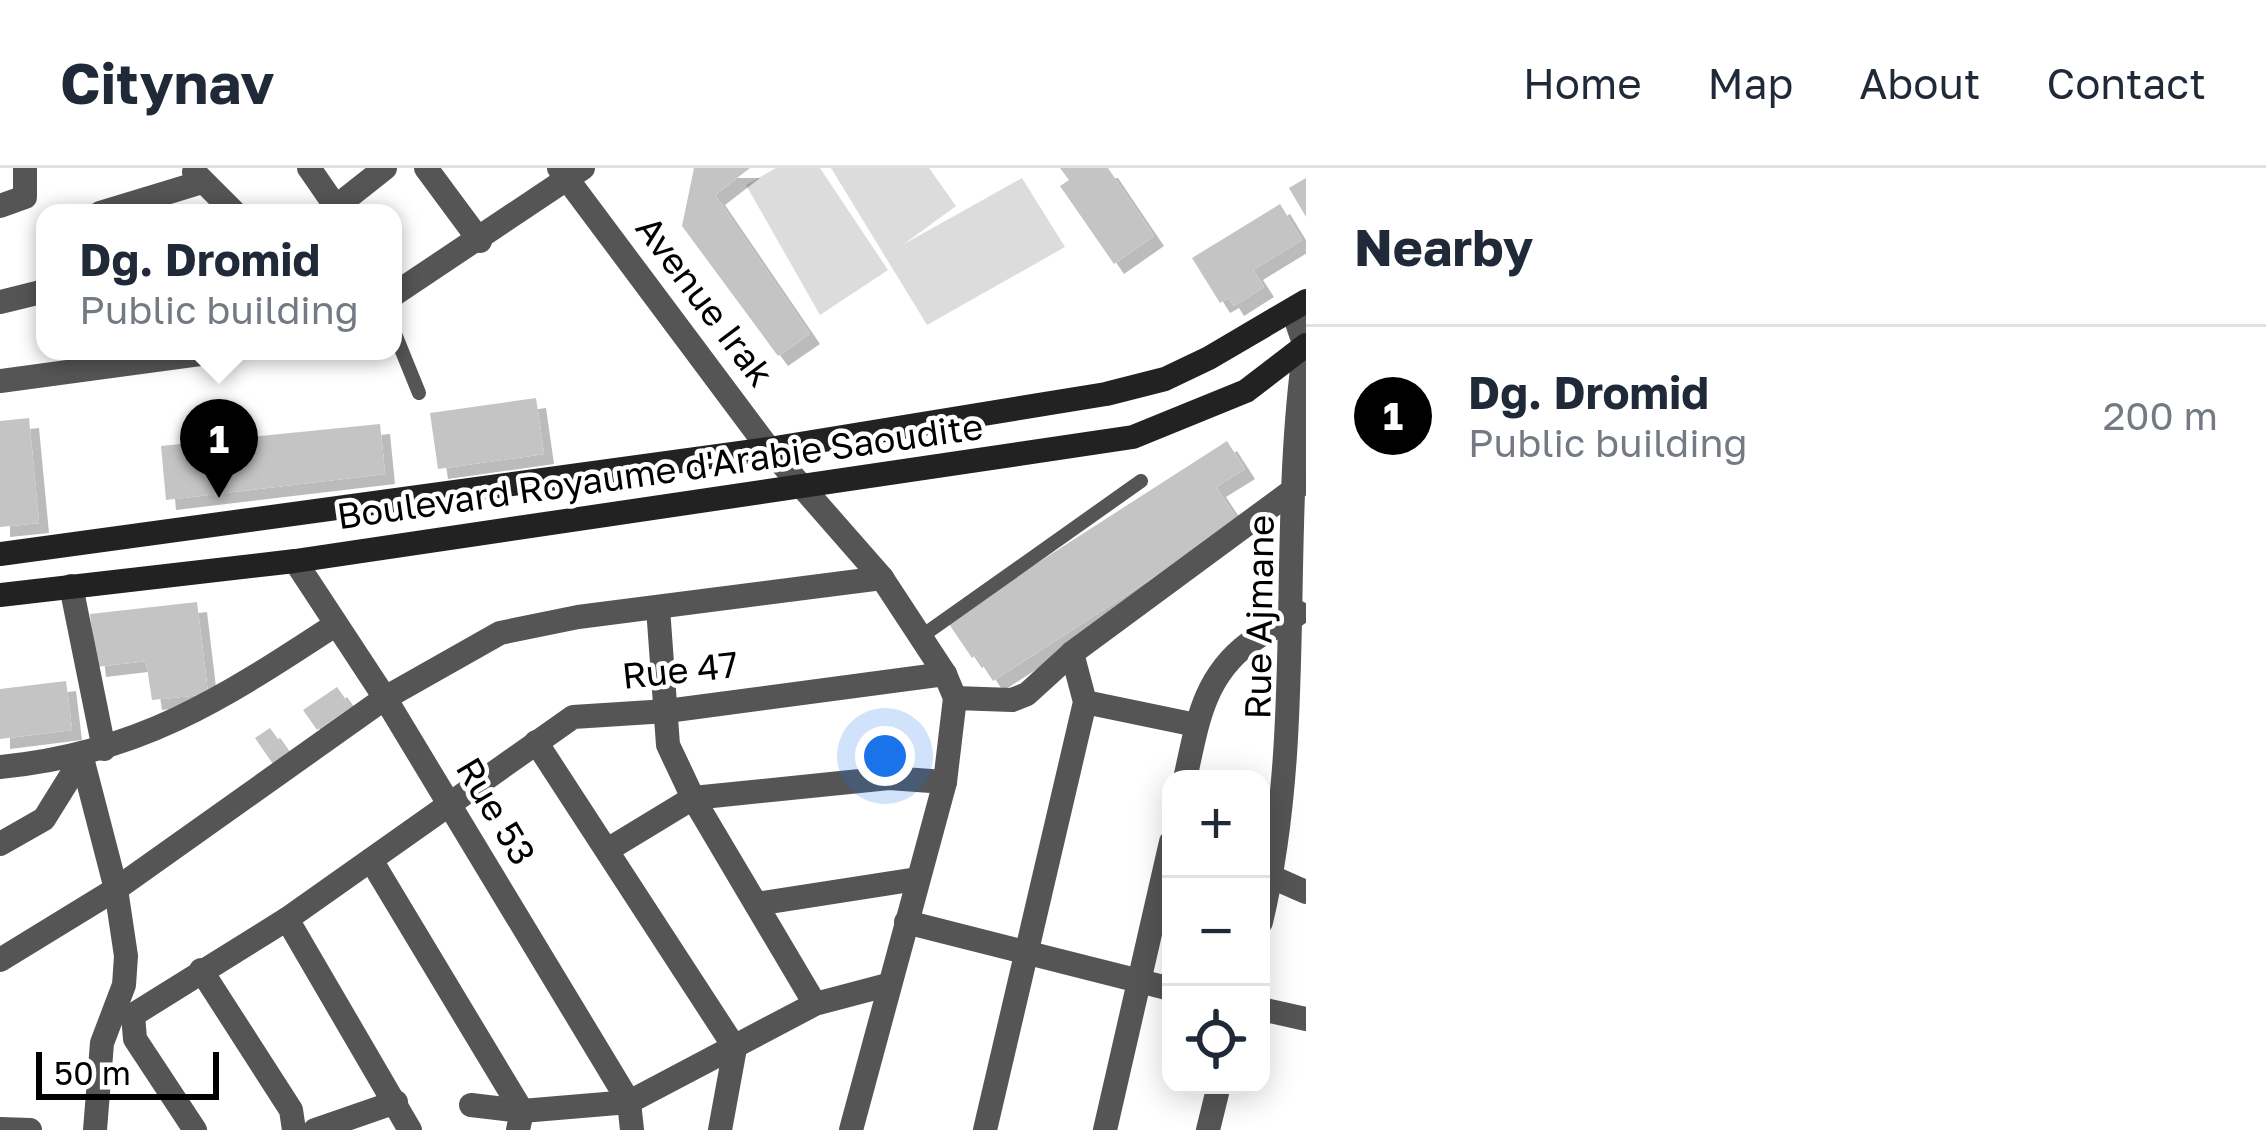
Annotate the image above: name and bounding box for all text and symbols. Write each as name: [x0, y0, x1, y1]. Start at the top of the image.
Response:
text: Citynav: [60, 48, 275, 117]
text: Home: [1523, 58, 1642, 108]
text: Map: [1708, 58, 1793, 108]
text: About: [1859, 58, 1981, 108]
text: Contact: [2047, 58, 2206, 108]
popup: [36, 204, 402, 360]
street label: Avenue Irak: [628, 207, 783, 394]
text: Nearby: [1354, 216, 1533, 277]
text: Dg. Dromid: [79, 232, 320, 286]
text: Public building: [79, 286, 359, 333]
text: Dg. Dromid: [1468, 365, 1709, 419]
text: 1: [1383, 392, 1403, 439]
text: 200 m: [2103, 392, 2218, 439]
pin: 1: [180, 399, 258, 498]
street label: Boulevard Royaume d'Arabie Saoudite: [334, 404, 986, 537]
text: Public building: [1468, 419, 1748, 466]
street label: Rue Ajmane: [1235, 514, 1282, 720]
street label: Rue 47: [620, 642, 740, 697]
your location: [855, 726, 915, 786]
street label: Rue 53: [448, 749, 545, 872]
map controls: [1162, 770, 1270, 1094]
button: +: [1162, 770, 1270, 878]
button: −: [1162, 878, 1270, 986]
button: locate: [1162, 986, 1270, 1094]
scale bar: [36, 1046, 219, 1099]
text: 50 m: [54, 1053, 131, 1092]

